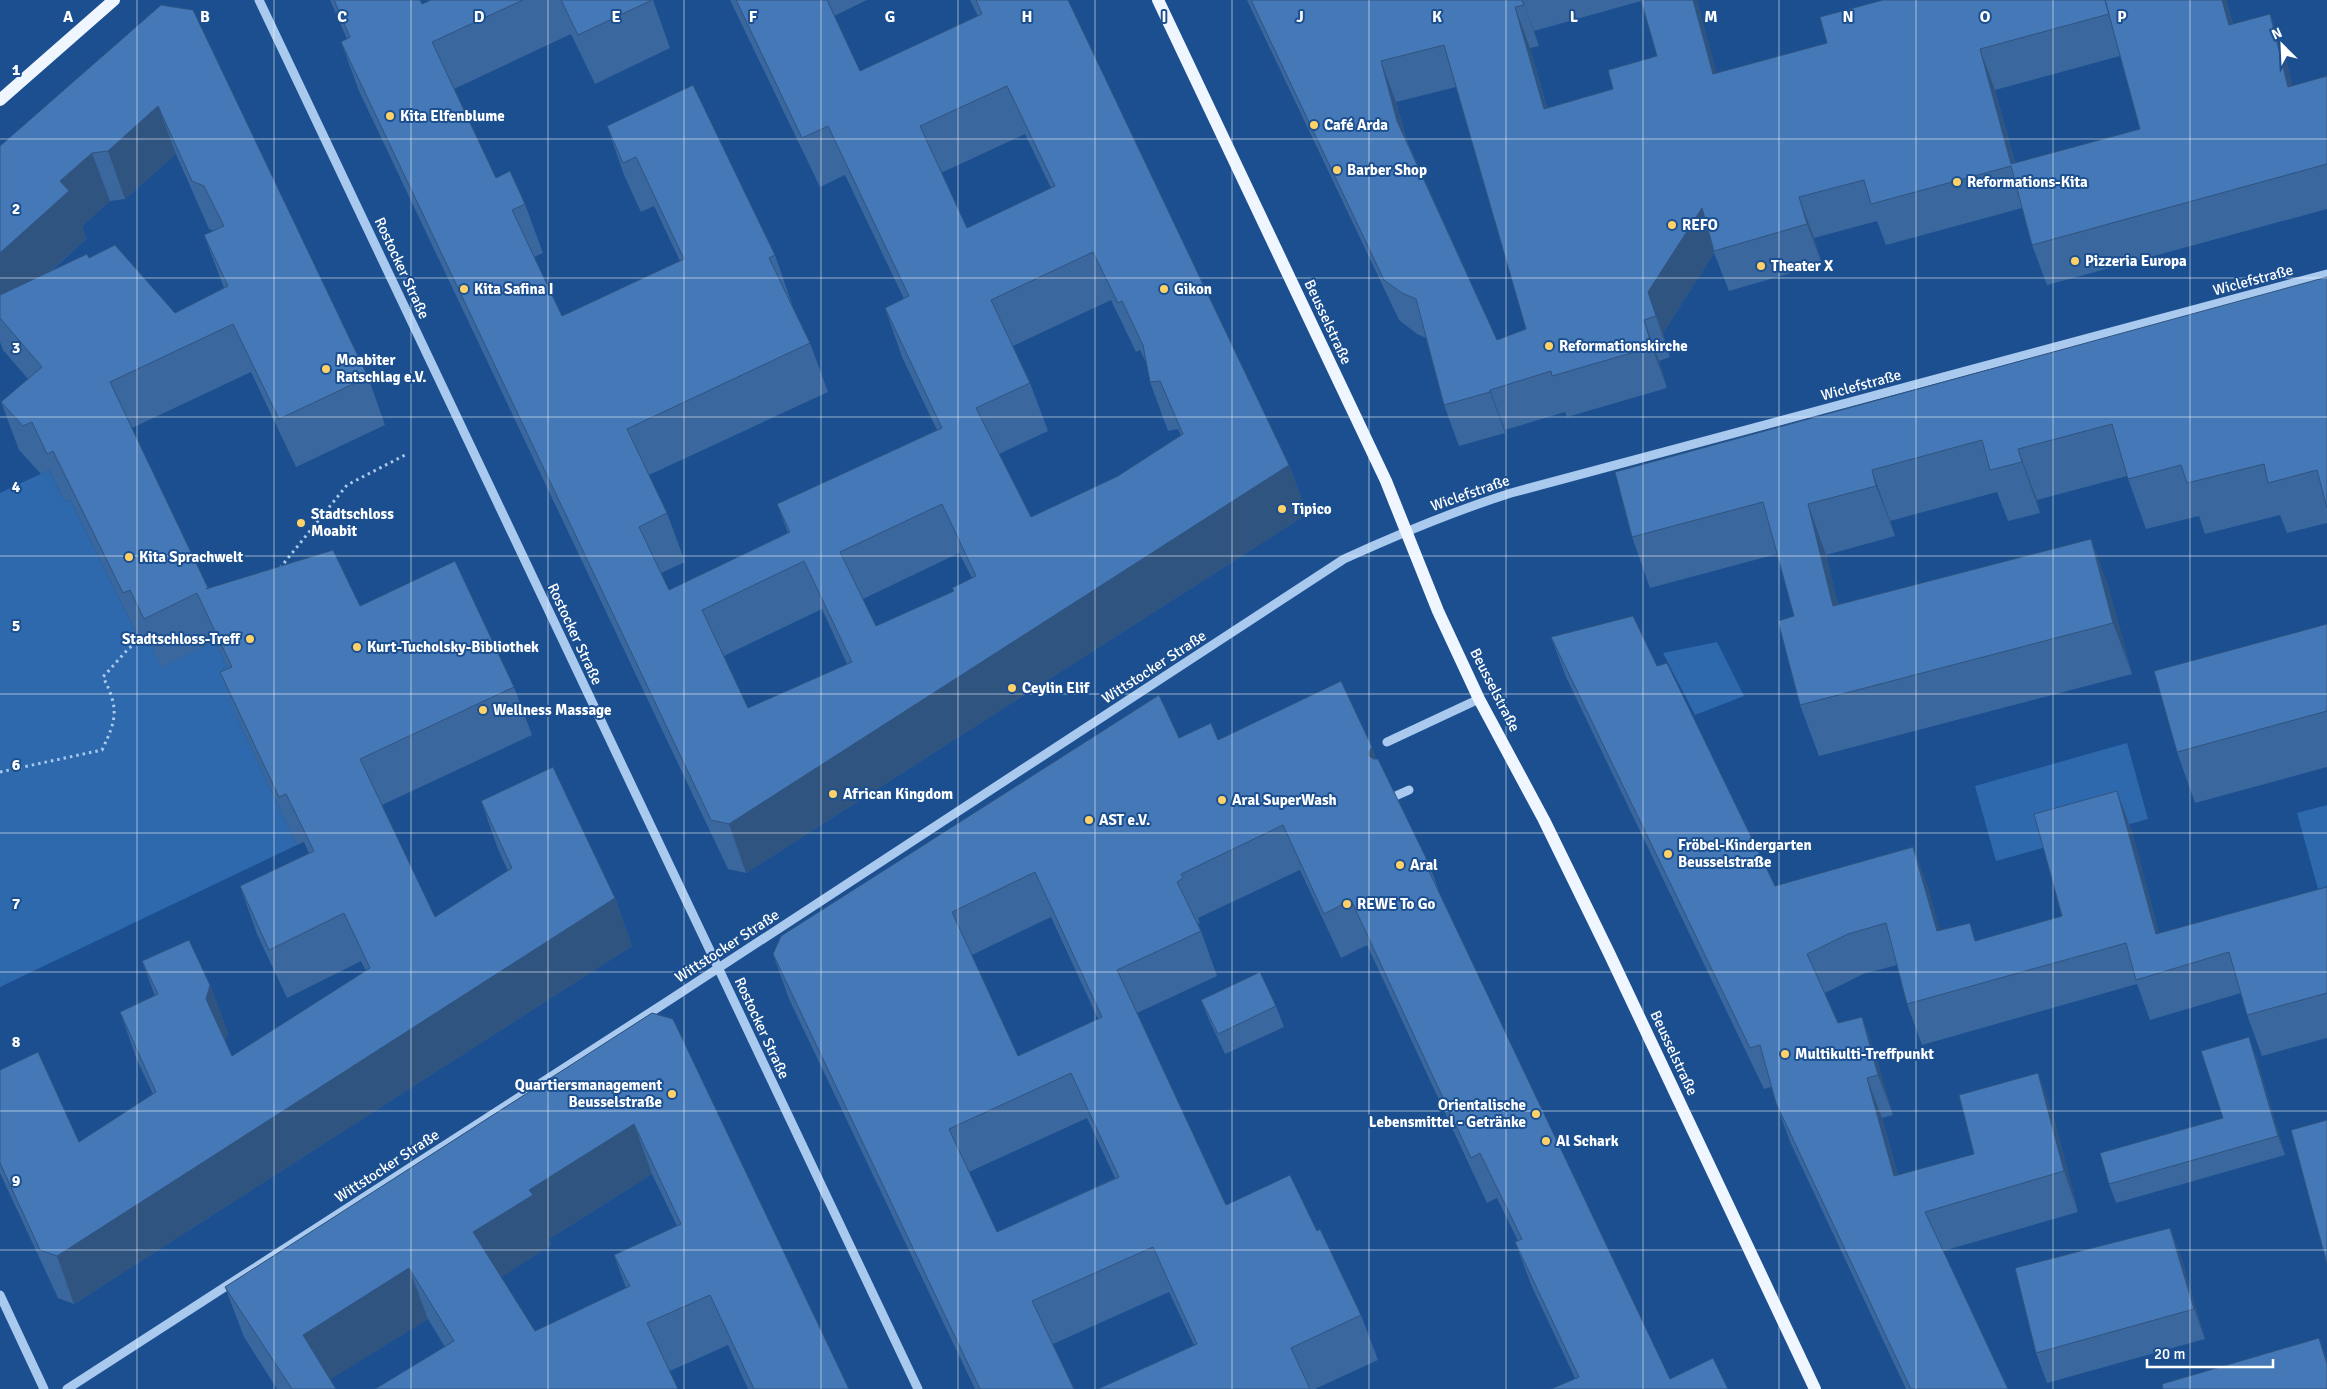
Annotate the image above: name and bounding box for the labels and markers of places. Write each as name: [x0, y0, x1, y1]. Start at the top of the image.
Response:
place label: Kita Elfenblume: [400, 107, 505, 125]
marker: Kita Elfenblume: [384, 110, 396, 122]
place label: Café Arda: [1324, 116, 1388, 134]
marker: Café Arda: [1308, 119, 1320, 131]
place label: Barber Shop: [1347, 161, 1427, 179]
marker: Barber Shop: [1331, 164, 1343, 176]
place label: Reformations-Kita: [1967, 173, 2088, 191]
marker: Reformations-Kita: [1951, 176, 1963, 188]
place label: REFO: [1682, 216, 1718, 234]
marker: REFO: [1666, 219, 1678, 231]
place label: Pizzeria Europa: [2085, 252, 2187, 270]
marker: Pizzeria Europa: [2069, 255, 2081, 267]
place label: Theater X: [1771, 257, 1834, 275]
marker: Theater X: [1755, 260, 1767, 272]
place label: Kita Safina I: [474, 280, 553, 298]
place label: Gikon: [1174, 280, 1212, 298]
marker: Kita Safina I: [458, 283, 470, 295]
marker: Gikon: [1158, 283, 1170, 295]
place label: Reformationskirche: [1559, 337, 1688, 355]
marker: Reformationskirche: [1543, 340, 1555, 352]
place label: Moabiter Ratschlag e.V.: [336, 351, 427, 386]
marker: Moabiter Ratschlag e.V.: [320, 363, 332, 375]
place label: Tipico: [1292, 500, 1332, 518]
marker: Tipico: [1276, 503, 1288, 515]
place label: Stadtschloss Moabit: [311, 505, 394, 540]
marker: Stadtschloss Moabit: [295, 517, 307, 529]
place label: Kita Sprachwelt: [139, 548, 243, 566]
marker: Kita Sprachwelt: [123, 551, 135, 563]
place label: Stadtschloss-Treff: [122, 630, 241, 648]
marker: Stadtschloss-Treff: [244, 633, 256, 645]
place label: Kurt-Tucholsky-Bibliothek: [367, 638, 539, 656]
marker: Kurt-Tucholsky-Bibliothek: [351, 641, 363, 653]
place label: Ceylin Elif: [1022, 679, 1091, 697]
marker: Ceylin Elif: [1006, 682, 1018, 694]
place label: Wellness Massage: [493, 701, 612, 719]
marker: Wellness Massage: [477, 704, 489, 716]
place label: African Kingdom: [843, 785, 953, 803]
marker: African Kingdom: [827, 788, 839, 800]
place label: Aral SuperWash: [1232, 791, 1337, 809]
marker: Aral SuperWash: [1216, 794, 1228, 806]
place label: AST e.V.: [1099, 811, 1150, 829]
marker: AST e.V.: [1083, 814, 1095, 826]
place label: Fröbel-Kindergarten Beusselstraße: [1678, 836, 1812, 871]
marker: Fröbel-Kindergarten Beusselstraße: [1662, 848, 1674, 860]
place label: Aral: [1410, 856, 1438, 874]
marker: Aral: [1394, 859, 1406, 871]
place label: REWE To Go: [1357, 895, 1436, 913]
marker: REWE To Go: [1341, 898, 1353, 910]
place label: Multikulti-Treffpunkt: [1795, 1045, 1934, 1063]
marker: Multikulti-Treffpunkt: [1779, 1048, 1791, 1060]
place label: Quartiersmanagement Beusselstraße: [515, 1076, 662, 1111]
marker: Quartiersmanagement Beusselstraße: [666, 1088, 678, 1100]
place label: Orientalische Lebensmittel - Getränke: [1369, 1096, 1526, 1131]
marker: Orientalische Lebensmittel - Getränke: [1530, 1108, 1542, 1120]
place label: Al Schark: [1556, 1132, 1619, 1150]
marker: Al Schark: [1540, 1135, 1552, 1147]

